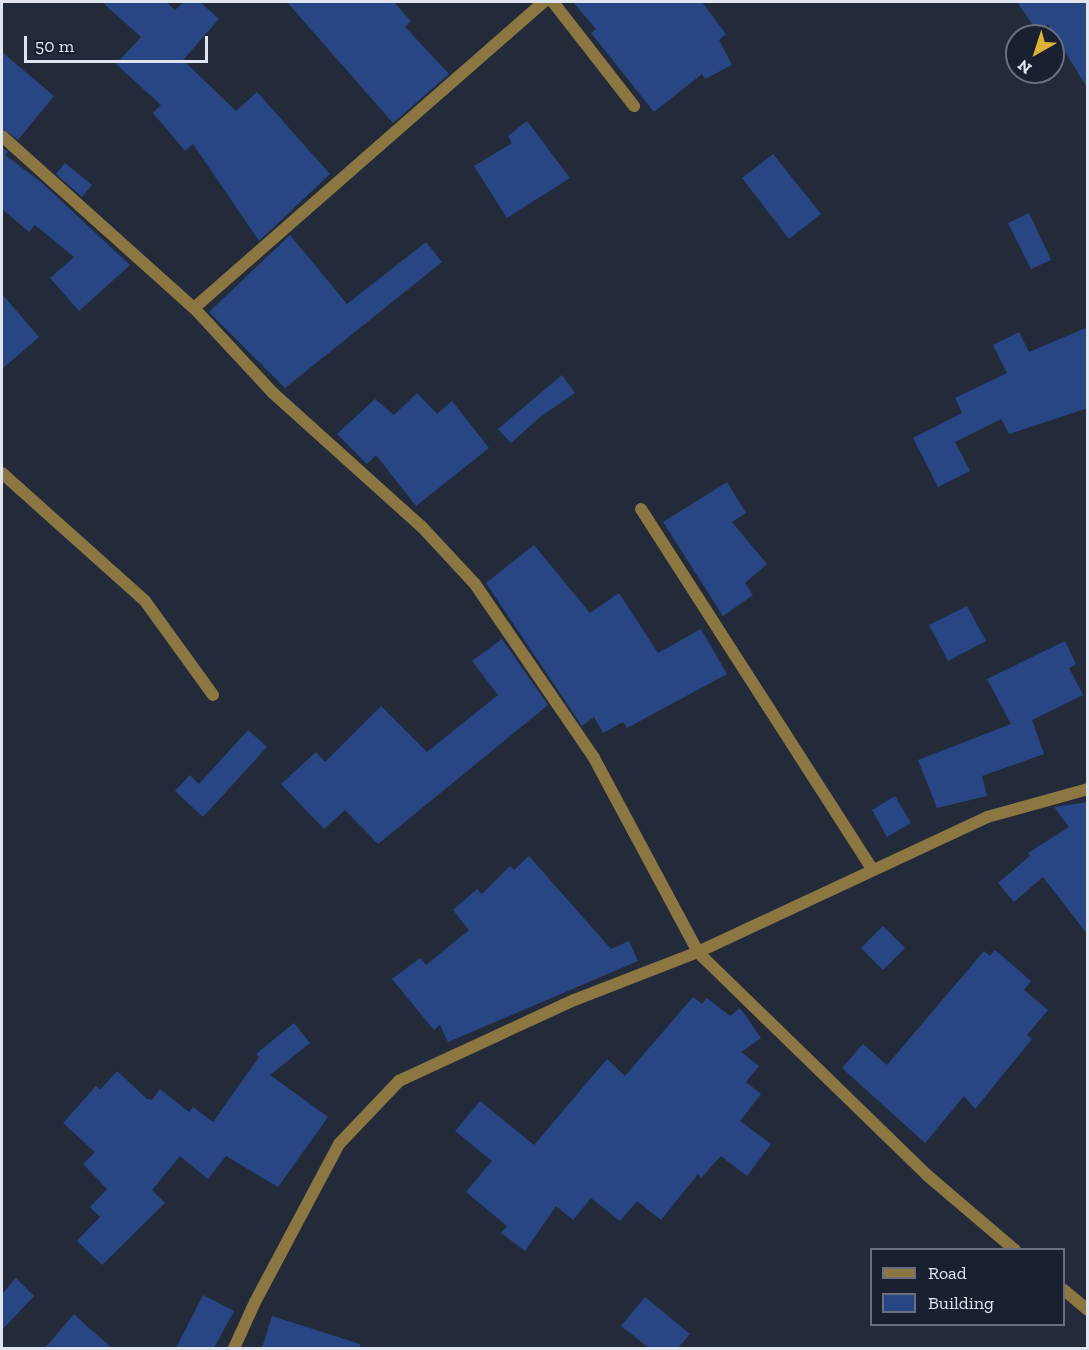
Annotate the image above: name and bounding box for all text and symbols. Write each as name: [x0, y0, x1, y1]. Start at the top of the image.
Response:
scale bar: [27, 24, 212, 62]
north arrow: [1005, 24, 1065, 84]
text: 50 m: [35, 35, 74, 57]
text: N: [1014, 56, 1035, 78]
legend: [870, 1248, 1065, 1326]
text: Road: [928, 1262, 967, 1284]
text: Building: [928, 1292, 994, 1314]

